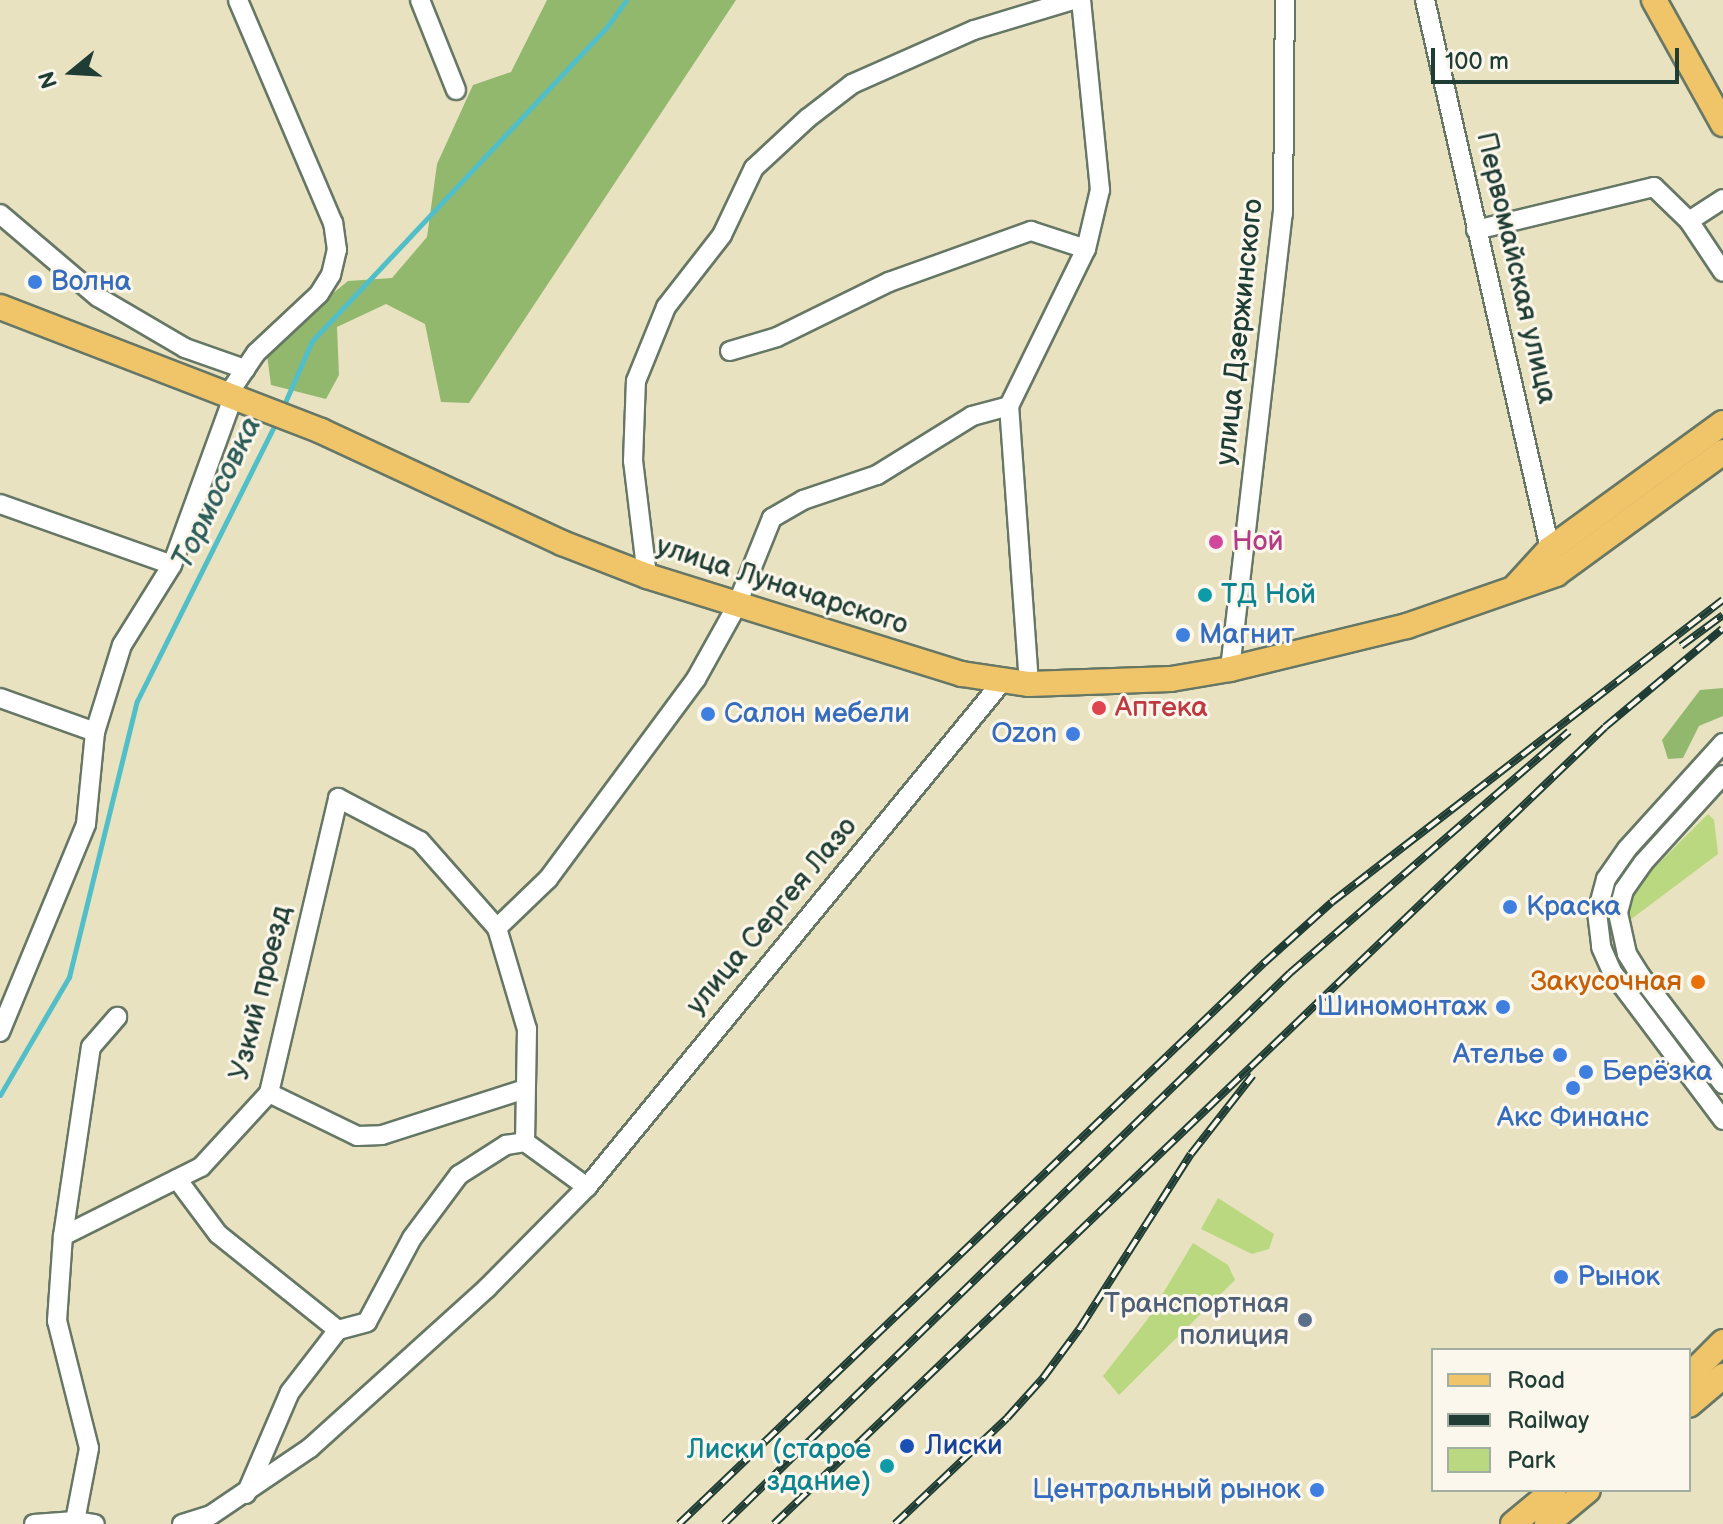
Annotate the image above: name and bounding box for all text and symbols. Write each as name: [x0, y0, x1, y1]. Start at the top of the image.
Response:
north arrow: [32, 32, 112, 112]
scale bar: [1435, 32, 1683, 82]
text: 100 m: [1445, 47, 1509, 76]
text: N: [33, 68, 64, 92]
street label: Первомайская улица: [1468, 129, 1564, 407]
street label: улица Дзержинского: [1209, 197, 1271, 467]
place label: Волна: [51, 265, 131, 299]
marker: Волна: [26, 273, 44, 291]
water label: Тормосовка: [165, 411, 269, 575]
place label: Ной: [1232, 525, 1283, 559]
street label: улица Луначарского: [652, 529, 912, 643]
marker: Ной: [1207, 533, 1225, 551]
place label: ТД Ной: [1221, 578, 1316, 612]
marker: ТД Ной: [1196, 586, 1214, 604]
place label: Магнит: [1199, 618, 1294, 652]
marker: Магнит: [1174, 626, 1192, 644]
place label: Аптека: [1115, 691, 1208, 725]
place label: Салон мебели: [724, 697, 910, 731]
marker: Аптека: [1090, 699, 1108, 717]
marker: Салон мебели: [699, 705, 717, 723]
place label: Ozon: [991, 717, 1057, 751]
marker: Ozon: [1064, 725, 1082, 743]
street label: улица Сергея Лазо: [680, 810, 864, 1022]
place label: Краска: [1526, 890, 1621, 924]
marker: Краска: [1501, 898, 1519, 916]
street label: Узкий проезд: [223, 902, 299, 1084]
place label: Закусочная: [1530, 965, 1682, 999]
marker: Закусочная: [1689, 973, 1707, 991]
place label: Шиномонтаж: [1316, 990, 1487, 1024]
marker: Шиномонтаж: [1494, 998, 1512, 1016]
place label: Ателье: [1453, 1038, 1544, 1072]
marker: Ателье: [1551, 1046, 1569, 1064]
place label: Берёзка: [1602, 1055, 1713, 1089]
marker: Берёзка: [1577, 1063, 1595, 1081]
marker: Акс Финанс: [1564, 1079, 1582, 1097]
place label: Акс Финанс: [1497, 1101, 1649, 1135]
place label: Рынок: [1577, 1260, 1660, 1294]
marker: Рынок: [1552, 1268, 1570, 1286]
place label: Транспортная полиция: [1104, 1287, 1289, 1353]
marker: Транспортная полиция: [1296, 1311, 1314, 1329]
legend: [1431, 1348, 1691, 1492]
text: Road: [1507, 1366, 1565, 1395]
text: Railway: [1507, 1406, 1589, 1435]
place label: Лиски: [925, 1429, 1003, 1463]
place label: Лиски (старое здание): [687, 1433, 871, 1499]
marker: Лиски: [896, 1435, 918, 1457]
text: Park: [1507, 1446, 1555, 1475]
marker: Лиски (старое здание): [878, 1457, 896, 1475]
place label: Центральный рынок: [1032, 1473, 1301, 1507]
marker: Центральный рынок: [1308, 1481, 1326, 1499]

